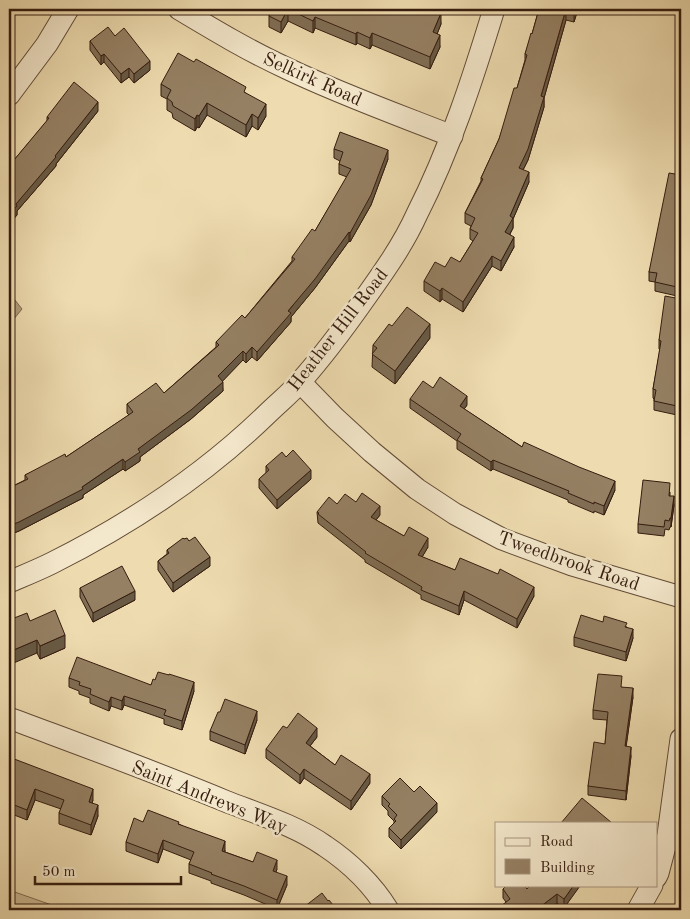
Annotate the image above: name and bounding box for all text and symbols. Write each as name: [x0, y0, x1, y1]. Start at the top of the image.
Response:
street label: Selkirk Road: [260, 50, 364, 111]
street label: Heather Hill Road: [285, 266, 393, 395]
street label: Tweedbrook Road: [495, 529, 642, 596]
street label: Saint Andrews Way: [129, 758, 290, 838]
legend: [495, 822, 658, 886]
text: Road: [540, 835, 574, 850]
scale bar: [35, 854, 181, 886]
text: Building: [540, 861, 595, 876]
text: 50 m: [42, 865, 76, 880]

